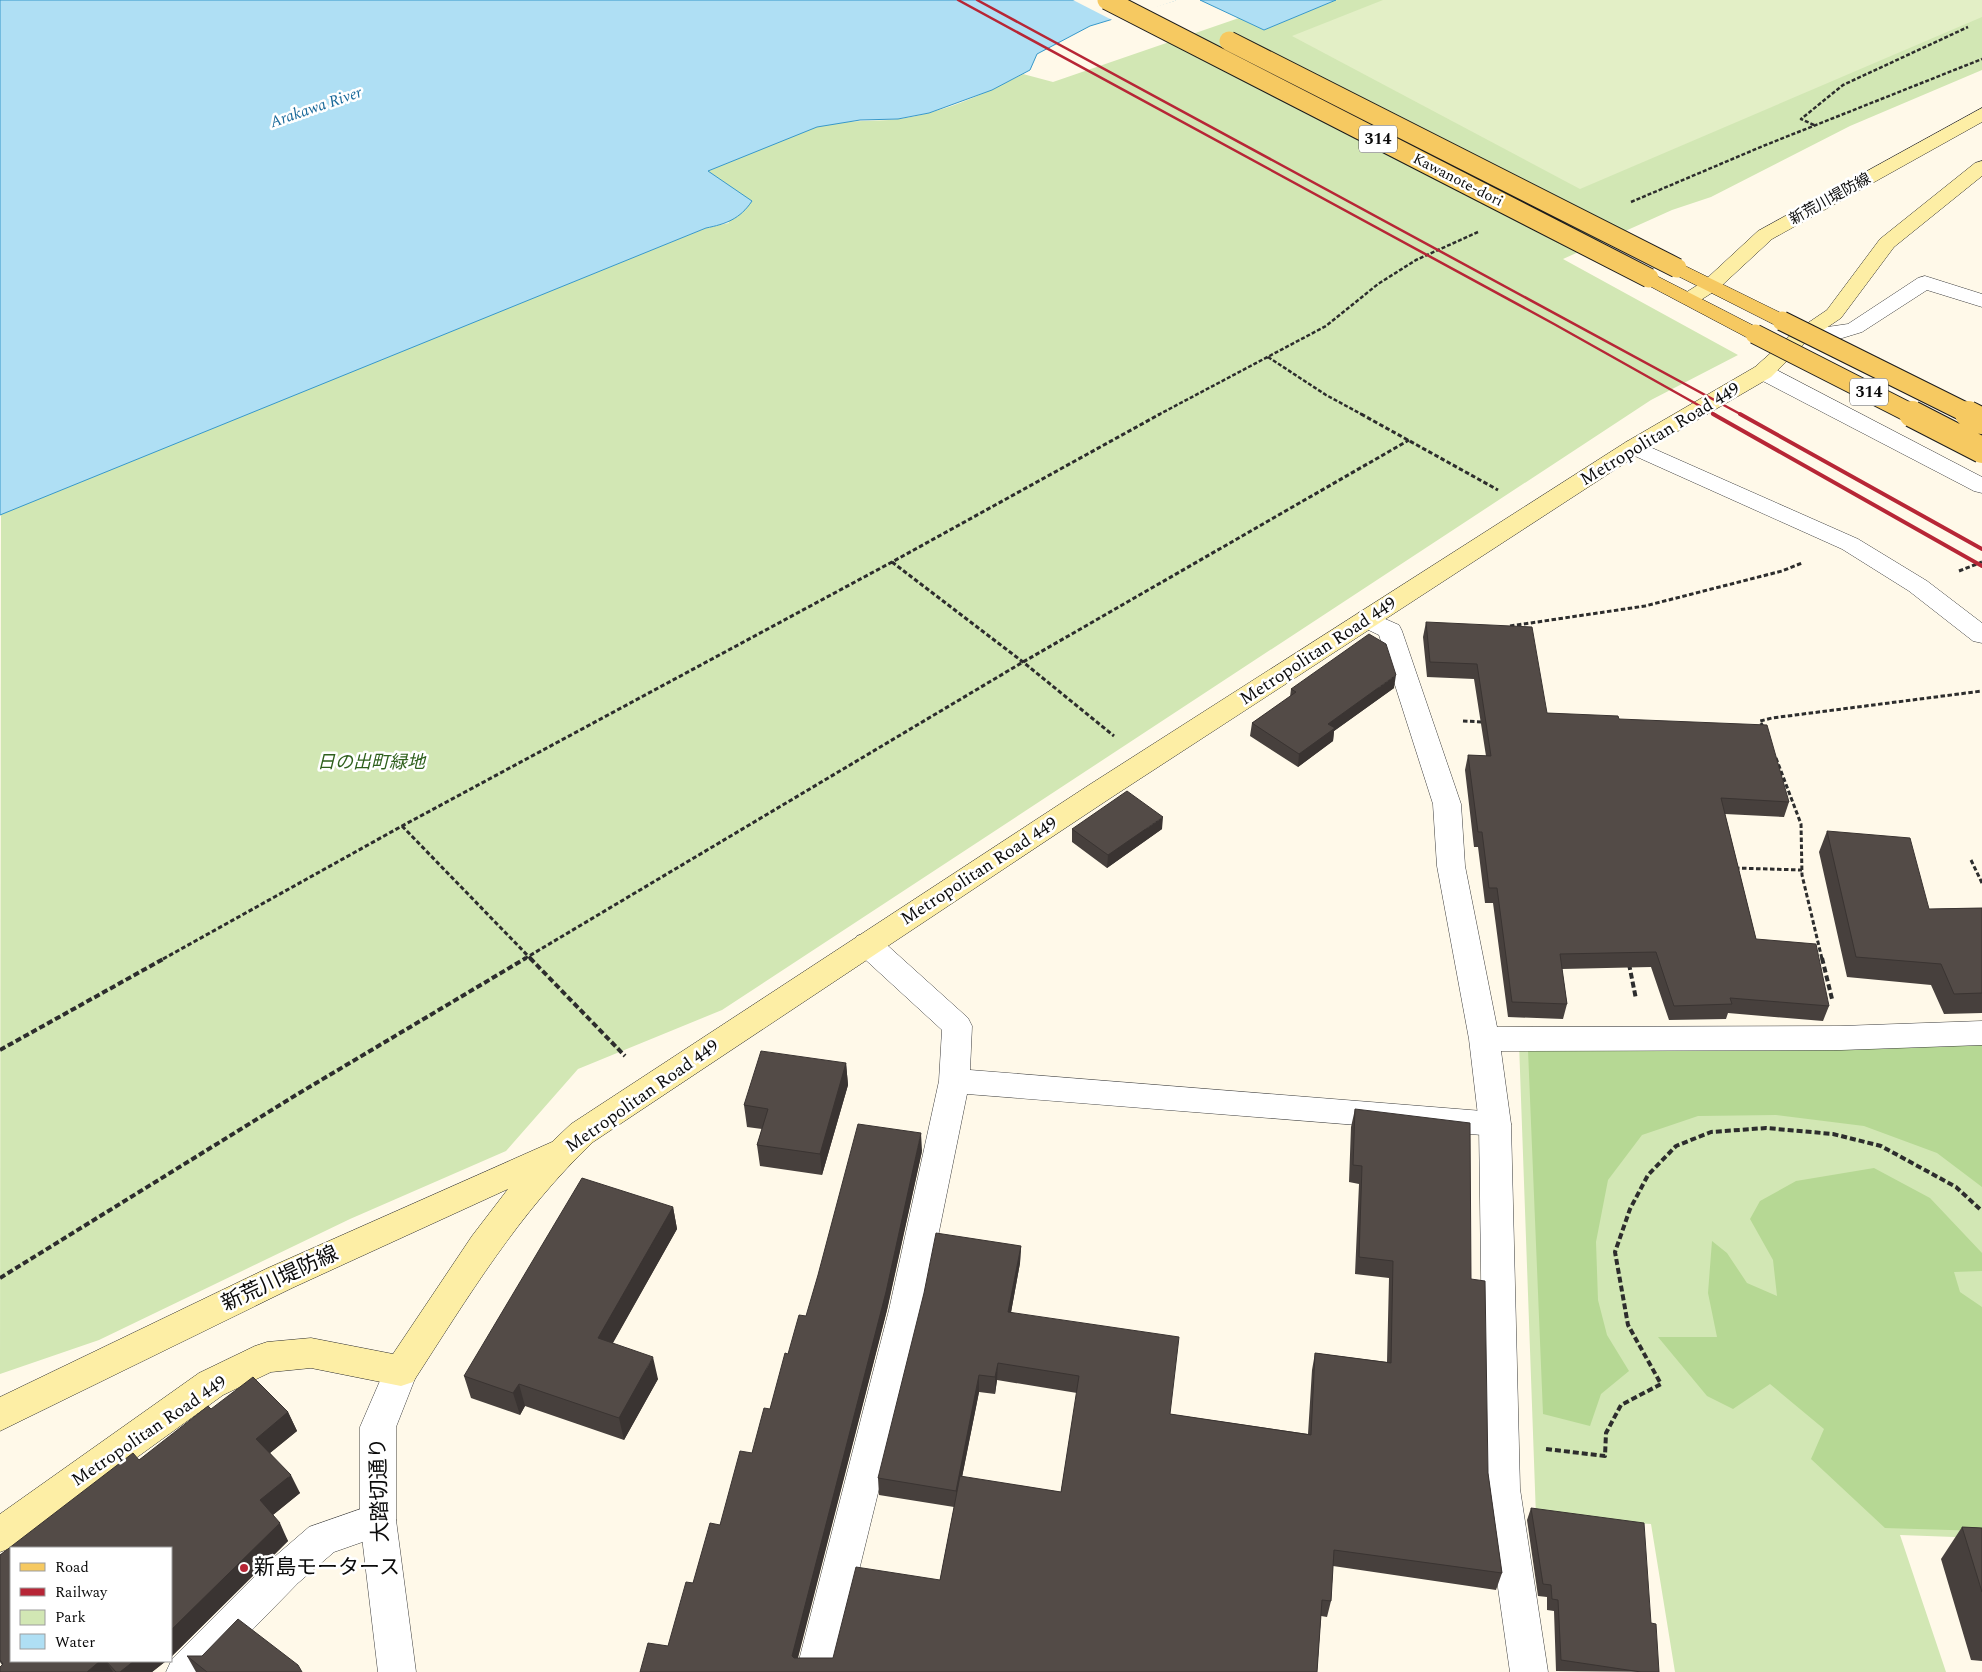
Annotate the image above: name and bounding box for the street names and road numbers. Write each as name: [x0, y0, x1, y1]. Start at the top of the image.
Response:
road number: 314: [1359, 126, 1397, 152]
street label: Kawanote-dori: [1409, 147, 1507, 213]
street label: 新荒川堤防線: [1785, 167, 1875, 231]
street label: Metropolitan Road 449: [1575, 375, 1745, 493]
road number: 314: [1850, 378, 1888, 406]
street label: Metropolitan Road 449: [1234, 590, 1402, 712]
street label: Metropolitan Road 449: [895, 810, 1063, 932]
street label: Metropolitan Road 449: [559, 1033, 725, 1159]
street label: 新荒川堤防線: [216, 1238, 344, 1320]
street label: Metropolitan Road 449: [66, 1369, 232, 1493]
street label: 大踏切通り: [362, 1437, 398, 1543]

